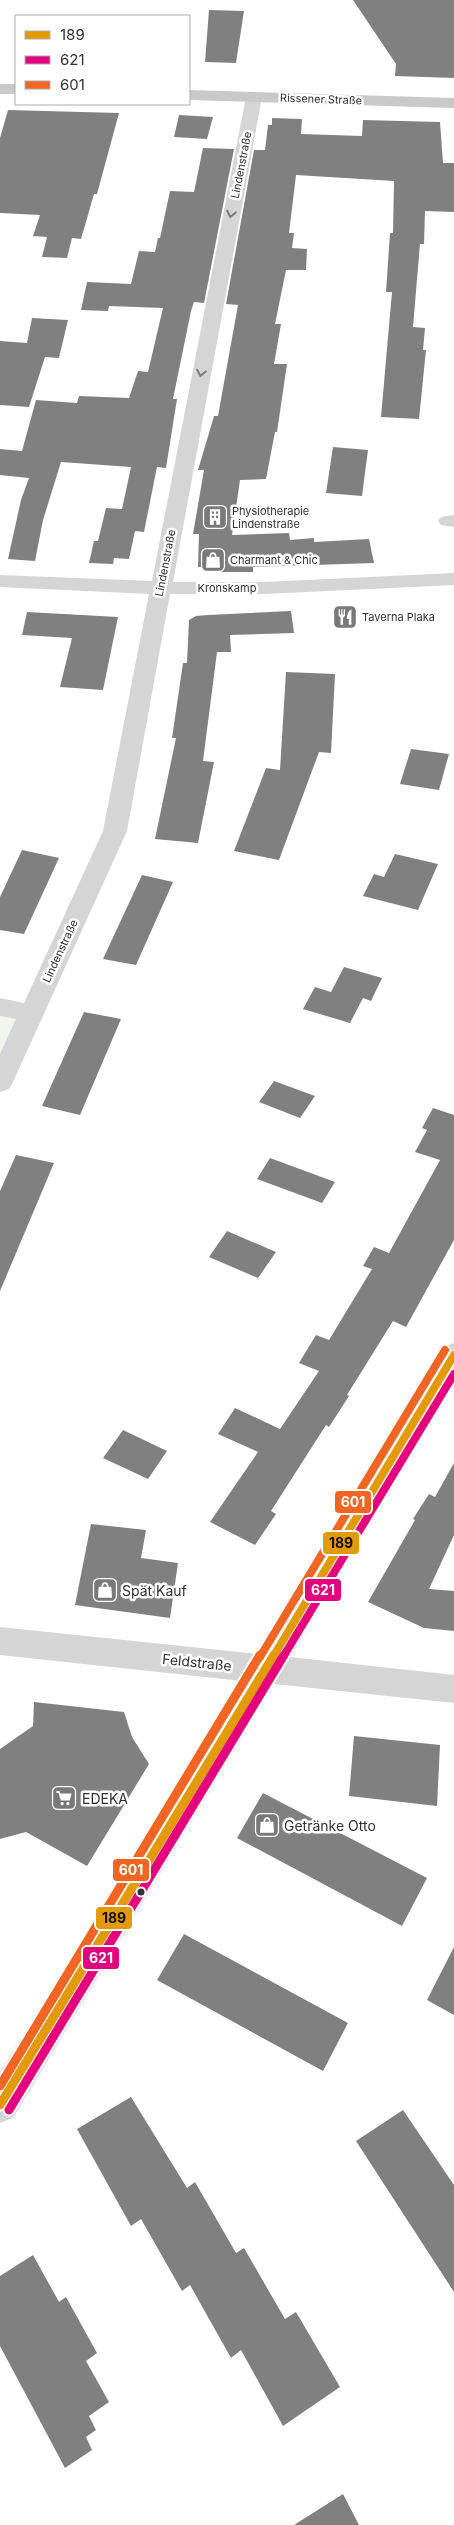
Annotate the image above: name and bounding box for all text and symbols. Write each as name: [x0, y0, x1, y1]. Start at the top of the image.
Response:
legend: [15, 15, 190, 105]
text: 189: [60, 25, 85, 44]
text: 621: [60, 50, 85, 69]
text: 601: [60, 75, 85, 94]
street label: Rissener Straße: [280, 91, 362, 107]
street label: Lindenstraße: [228, 130, 254, 200]
one-way arrow: [227, 209, 237, 218]
one-way arrow: [196, 369, 207, 378]
building icon: Physiotherapie Lindenstraße: [202, 504, 228, 530]
place label: Physiotherapie Lindenstraße: [232, 504, 309, 531]
street label: Lindenstraße: [152, 528, 178, 598]
shop icon: Charmant & Chic: [200, 547, 226, 573]
place label: Charmant & Chic: [230, 553, 318, 567]
street label: Kronskamp: [198, 581, 257, 595]
restaurant icon: Taverna Plaka: [332, 604, 358, 630]
place label: Taverna Plaka: [362, 610, 435, 624]
street label: Lindenstraße: [39, 917, 81, 985]
line badge: 601: [334, 1490, 372, 1514]
text: 601: [341, 1493, 365, 1510]
line badge: 189: [322, 1531, 360, 1555]
text: 189: [329, 1534, 353, 1551]
shop icon: Spät Kauf: [92, 1577, 118, 1603]
line badge: 621: [304, 1578, 342, 1602]
text: 621: [311, 1581, 335, 1598]
place label: Spät Kauf: [122, 1582, 187, 1599]
street label: Feldstraße: [161, 1650, 233, 1674]
supermarket icon: EDEKA: [51, 1785, 77, 1811]
place label: EDEKA: [82, 1790, 128, 1807]
shop icon: Getränke Otto: [254, 1812, 280, 1838]
place label: Getränke Otto: [284, 1817, 376, 1834]
line badge: 601: [112, 1858, 150, 1882]
text: 601: [119, 1861, 143, 1878]
unlabelled marker: [136, 1887, 146, 1897]
line badge: 189: [95, 1906, 133, 1930]
text: 189: [102, 1909, 126, 1926]
line badge: 621: [82, 1946, 120, 1970]
text: 621: [89, 1949, 113, 1966]

